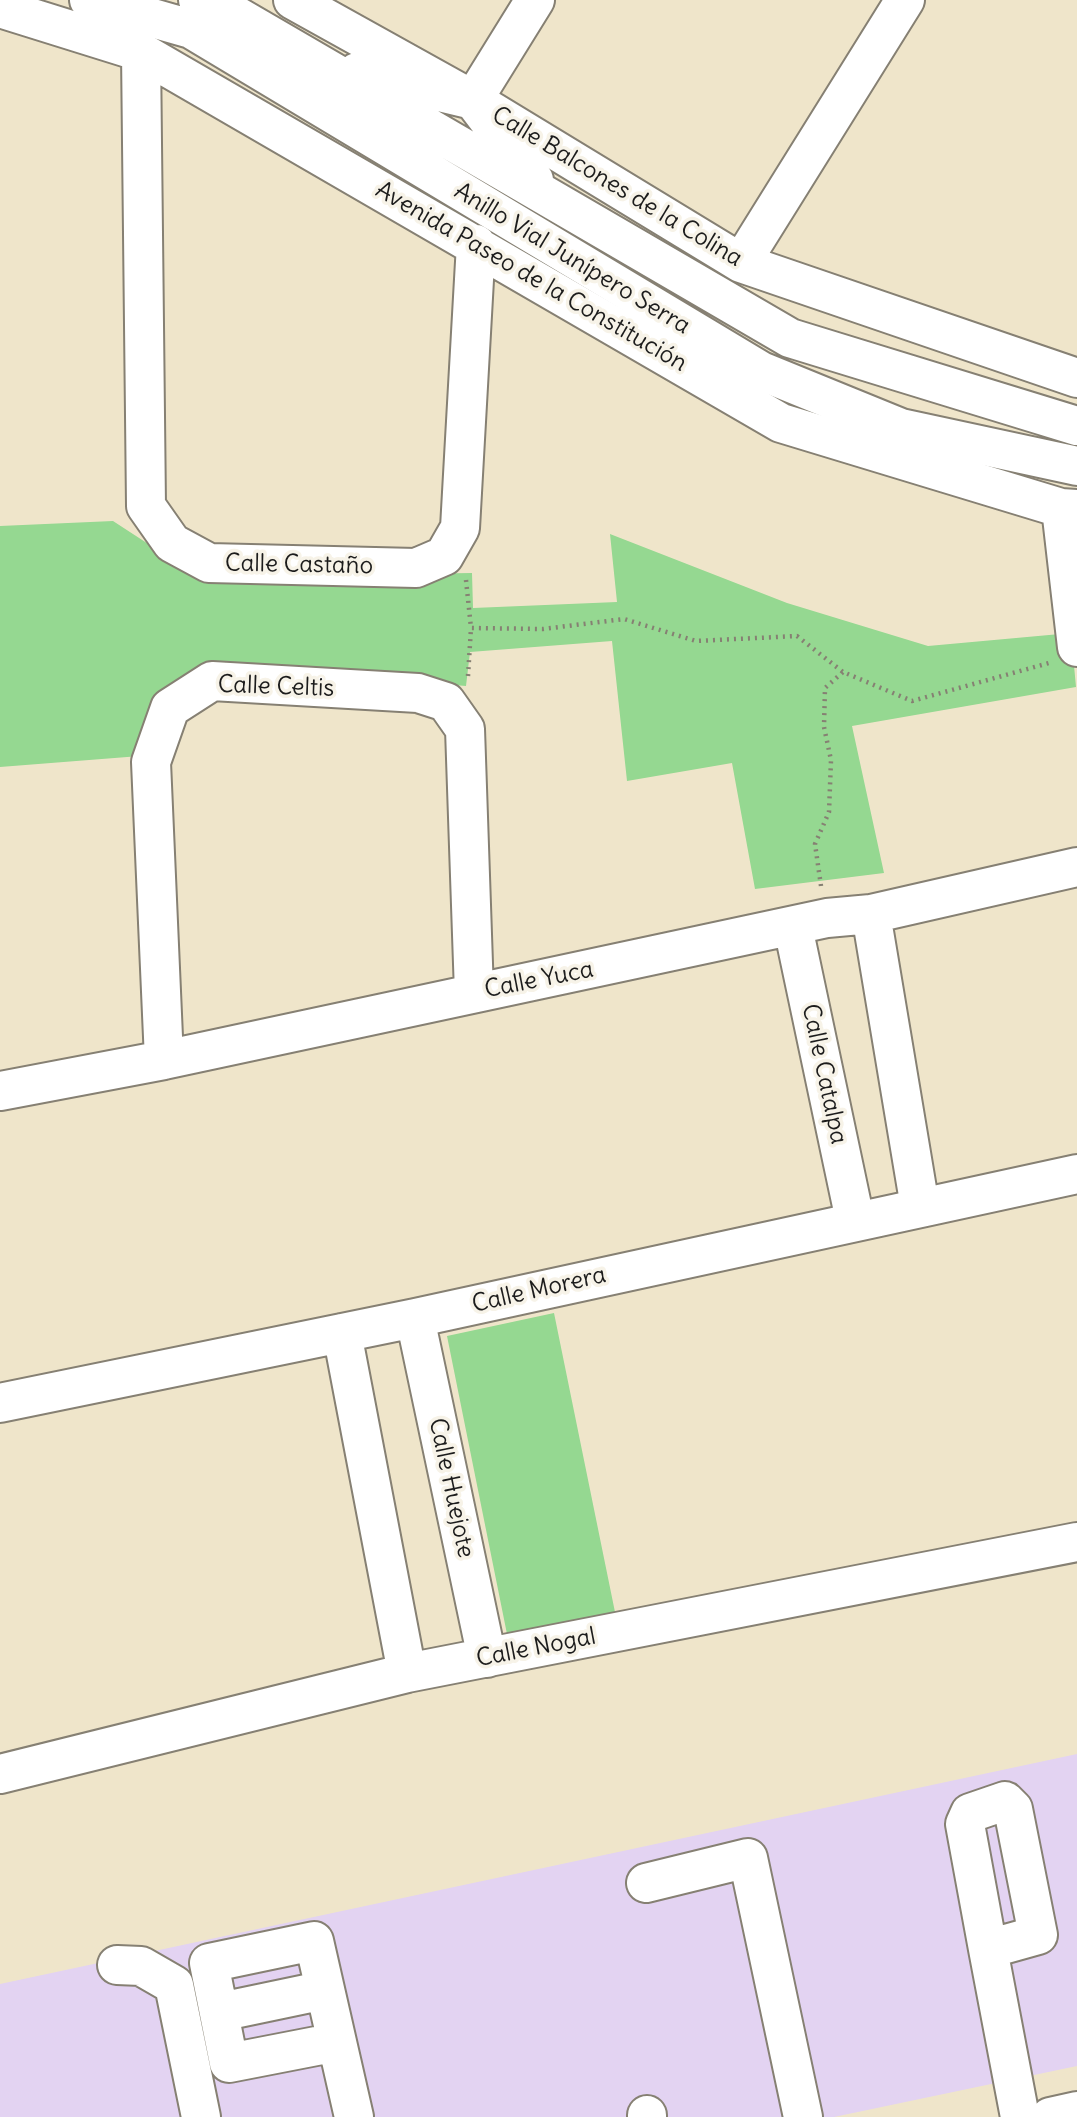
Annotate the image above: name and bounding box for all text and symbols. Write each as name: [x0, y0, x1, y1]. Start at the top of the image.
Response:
street label: Calle Balcones de la Colina: [486, 101, 748, 273]
street label: Avenida Paseo de la Constitución: [370, 176, 692, 378]
street label: Anillo Vial Junípero Serra: [449, 177, 695, 341]
street label: Calle Castaño: [225, 549, 373, 581]
street label: Calle Celtis: [217, 671, 335, 703]
street label: Calle Yuca: [482, 955, 596, 1005]
street label: Calle Catalpa: [795, 1001, 853, 1147]
street label: Calle Morera: [469, 1261, 609, 1319]
street label: Calle Huejote: [422, 1415, 480, 1561]
street label: Calle Nogal: [474, 1622, 598, 1674]

